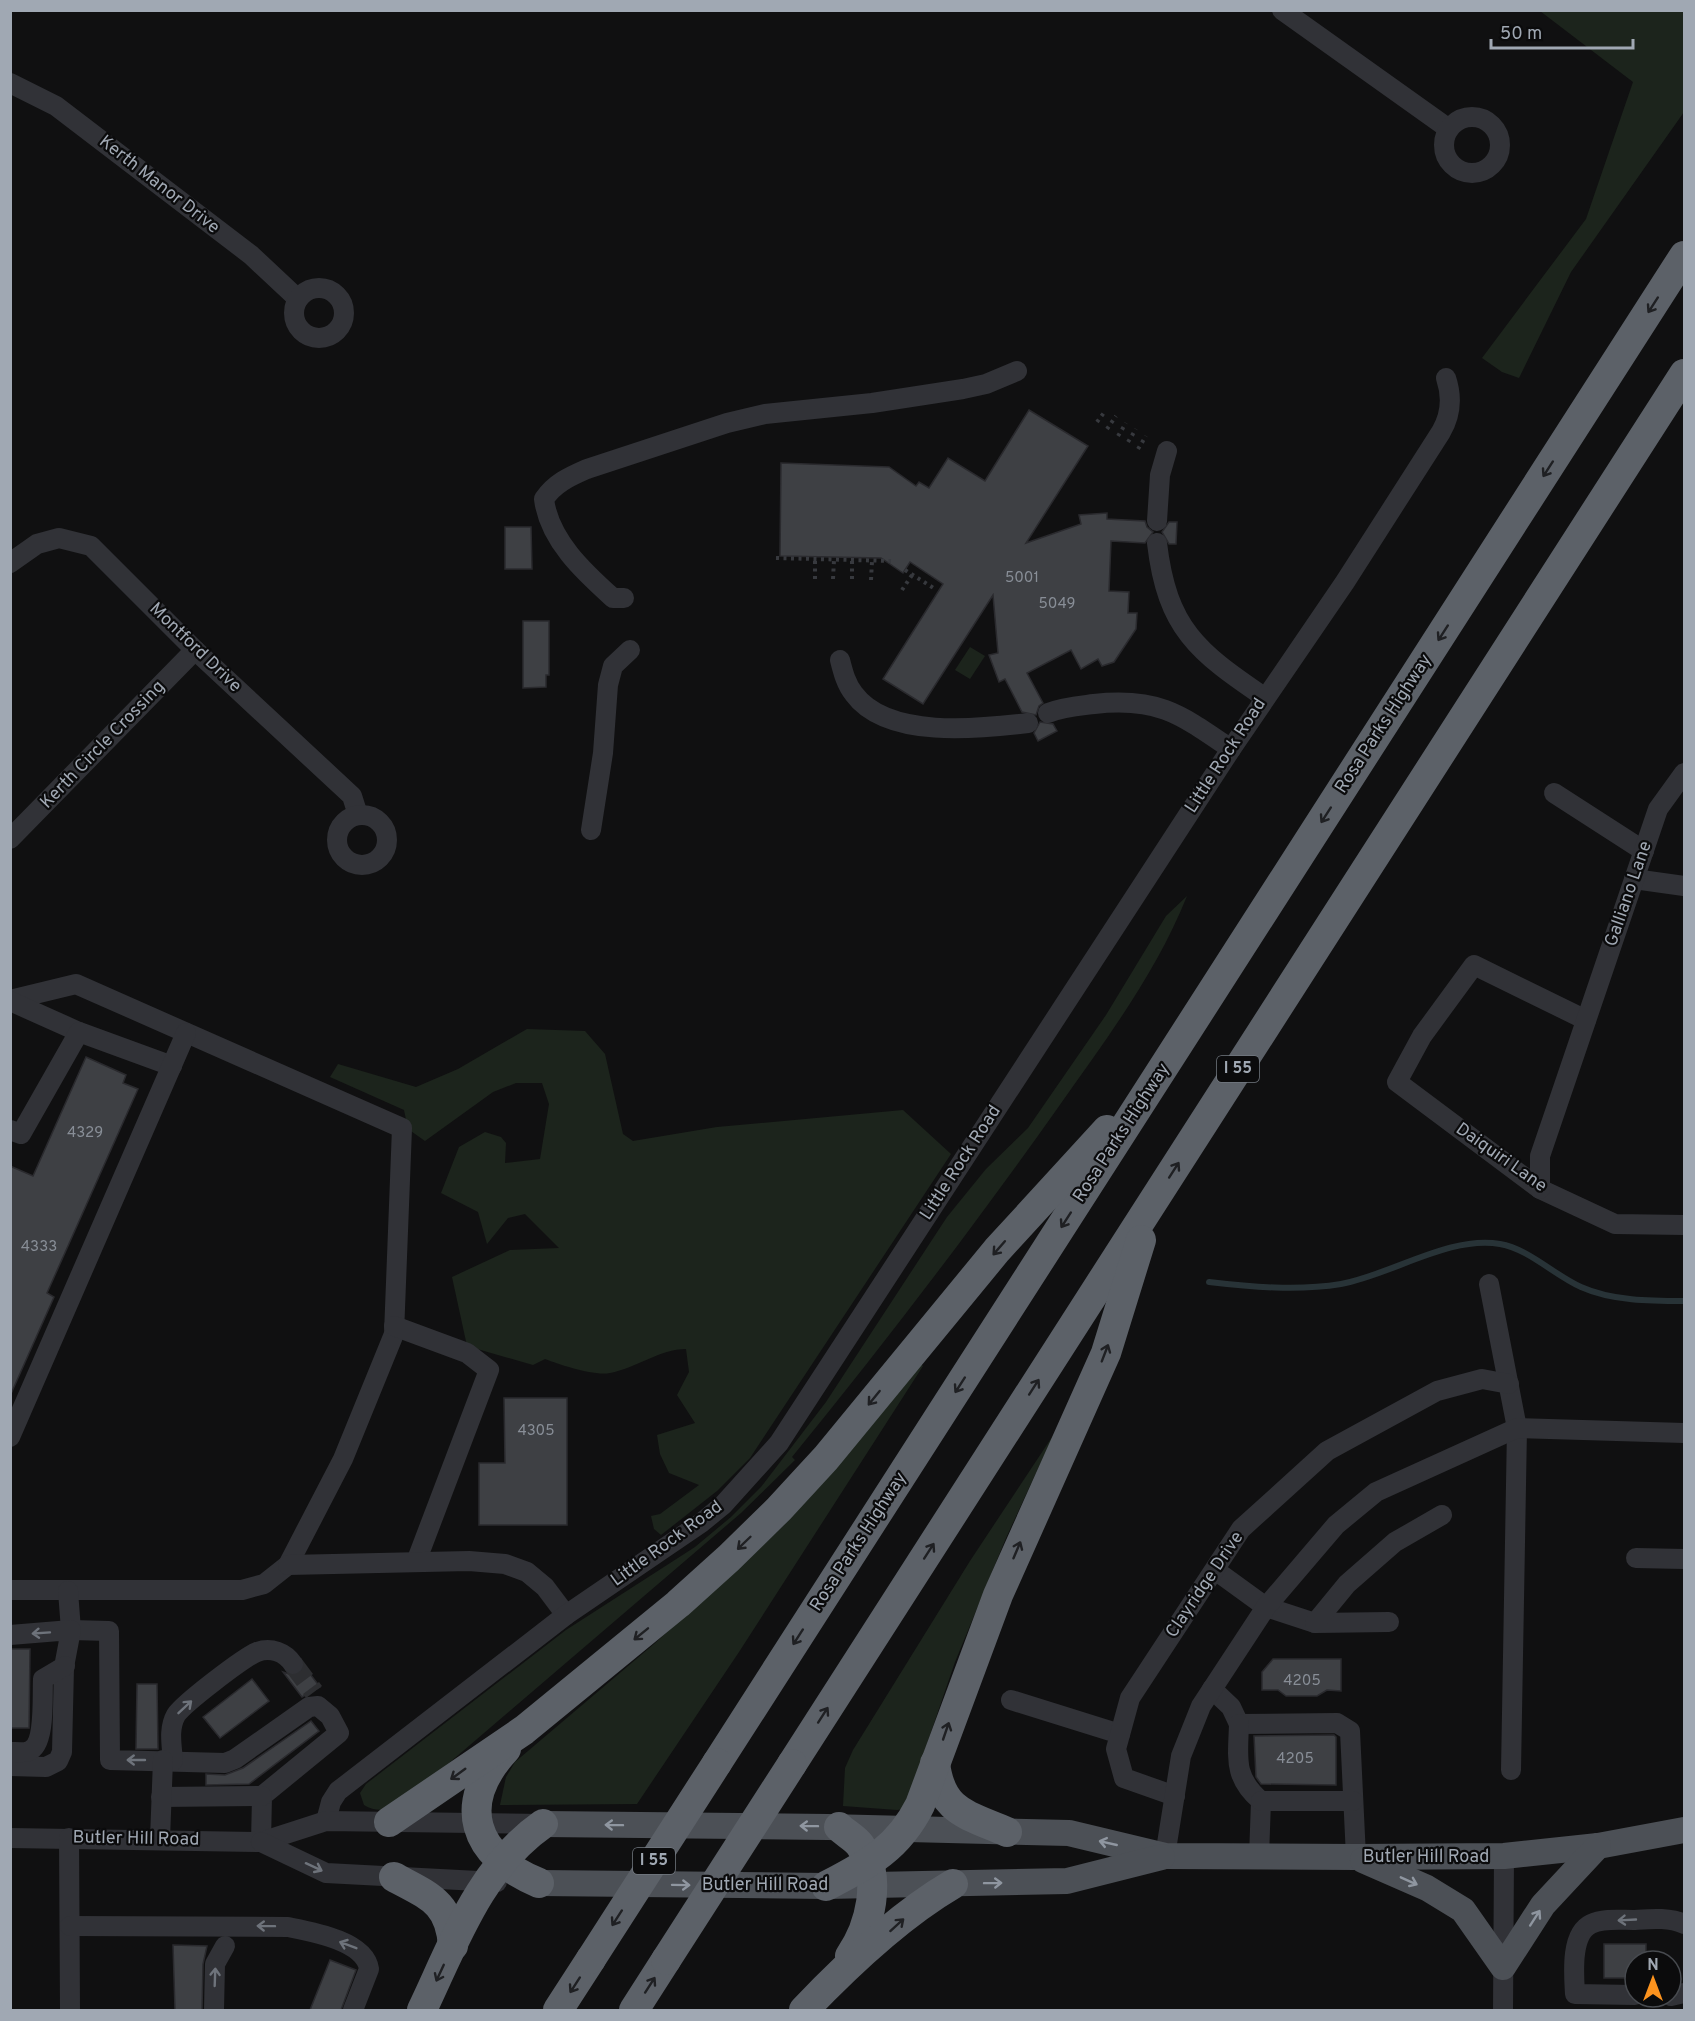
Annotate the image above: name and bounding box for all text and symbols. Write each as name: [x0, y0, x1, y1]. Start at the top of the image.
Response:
scale bar: [1491, 12, 1634, 50]
text: 50 m: [1500, 23, 1542, 46]
street label: Kerth Manor Drive: [94, 131, 224, 239]
one-way arrow: [1647, 296, 1659, 313]
one-way arrow: [1542, 460, 1554, 477]
house number: 5001: [1005, 569, 1039, 588]
house number: 5049: [1039, 595, 1075, 614]
street label: Montford Drive: [144, 598, 246, 698]
one-way arrow: [1436, 625, 1449, 642]
street label: Rosa Parks Highway: [1330, 650, 1438, 798]
street label: Kerth Circle Crossing: [36, 676, 170, 814]
street label: Little Rock Road: [1180, 694, 1272, 818]
one-way arrow: [1320, 806, 1332, 823]
street label: Galliano Lane: [1600, 838, 1658, 950]
road number: I 55: [1217, 1056, 1259, 1082]
street label: Rosa Parks Highway: [1068, 1059, 1176, 1207]
street label: Little Rock Road: [915, 1101, 1007, 1225]
street label: Daiquiri Lane: [1451, 1118, 1551, 1198]
house number: 4329: [67, 1124, 103, 1143]
one-way arrow: [1168, 1162, 1180, 1179]
one-way arrow: [1059, 1212, 1072, 1229]
house number: 4333: [21, 1238, 57, 1257]
one-way arrow: [992, 1241, 1006, 1256]
one-way arrow: [1101, 1344, 1112, 1363]
one-way arrow: [954, 1376, 967, 1393]
one-way arrow: [1029, 1379, 1041, 1396]
one-way arrow: [867, 1390, 880, 1406]
house number: 4305: [517, 1422, 555, 1441]
street label: Rosa Parks Highway: [805, 1468, 913, 1616]
street label: Little Rock Road: [607, 1496, 727, 1592]
street label: Clayridge Drive: [1161, 1527, 1249, 1643]
one-way arrow: [737, 1536, 752, 1551]
one-way arrow: [1012, 1541, 1023, 1559]
one-way arrow: [923, 1543, 935, 1560]
one-way arrow: [633, 1627, 649, 1640]
one-way arrow: [31, 1628, 51, 1639]
one-way arrow: [792, 1628, 804, 1645]
house number: 4205: [1283, 1672, 1321, 1691]
one-way arrow: [177, 1700, 192, 1714]
one-way arrow: [818, 1707, 830, 1724]
one-way arrow: [942, 1723, 953, 1741]
house number: 4205: [1276, 1750, 1314, 1769]
one-way arrow: [127, 1754, 147, 1766]
one-way arrow: [450, 1768, 467, 1780]
one-way arrow: [605, 1819, 625, 1831]
one-way arrow: [800, 1821, 820, 1832]
street label: Butler Hill Road: [72, 1826, 200, 1852]
one-way arrow: [1099, 1836, 1118, 1848]
street label: Butler Hill Road: [1363, 1846, 1489, 1869]
road number: I 55: [633, 1848, 675, 1874]
one-way arrow: [304, 1862, 322, 1874]
street label: Butler Hill Road: [702, 1874, 828, 1897]
one-way arrow: [1400, 1876, 1418, 1887]
one-way arrow: [982, 1877, 1002, 1889]
one-way arrow: [671, 1879, 691, 1890]
one-way arrow: [611, 1910, 624, 1927]
one-way arrow: [1529, 1910, 1541, 1926]
one-way arrow: [1617, 1915, 1637, 1926]
one-way arrow: [889, 1918, 904, 1932]
one-way arrow: [256, 1920, 276, 1932]
one-way arrow: [339, 1939, 358, 1950]
north arrow: [1623, 1949, 1683, 2009]
text: N: [1647, 1956, 1659, 1976]
one-way arrow: [433, 1963, 445, 1981]
one-way arrow: [209, 1967, 221, 1987]
one-way arrow: [568, 1976, 580, 1993]
one-way arrow: [644, 1977, 656, 1994]

